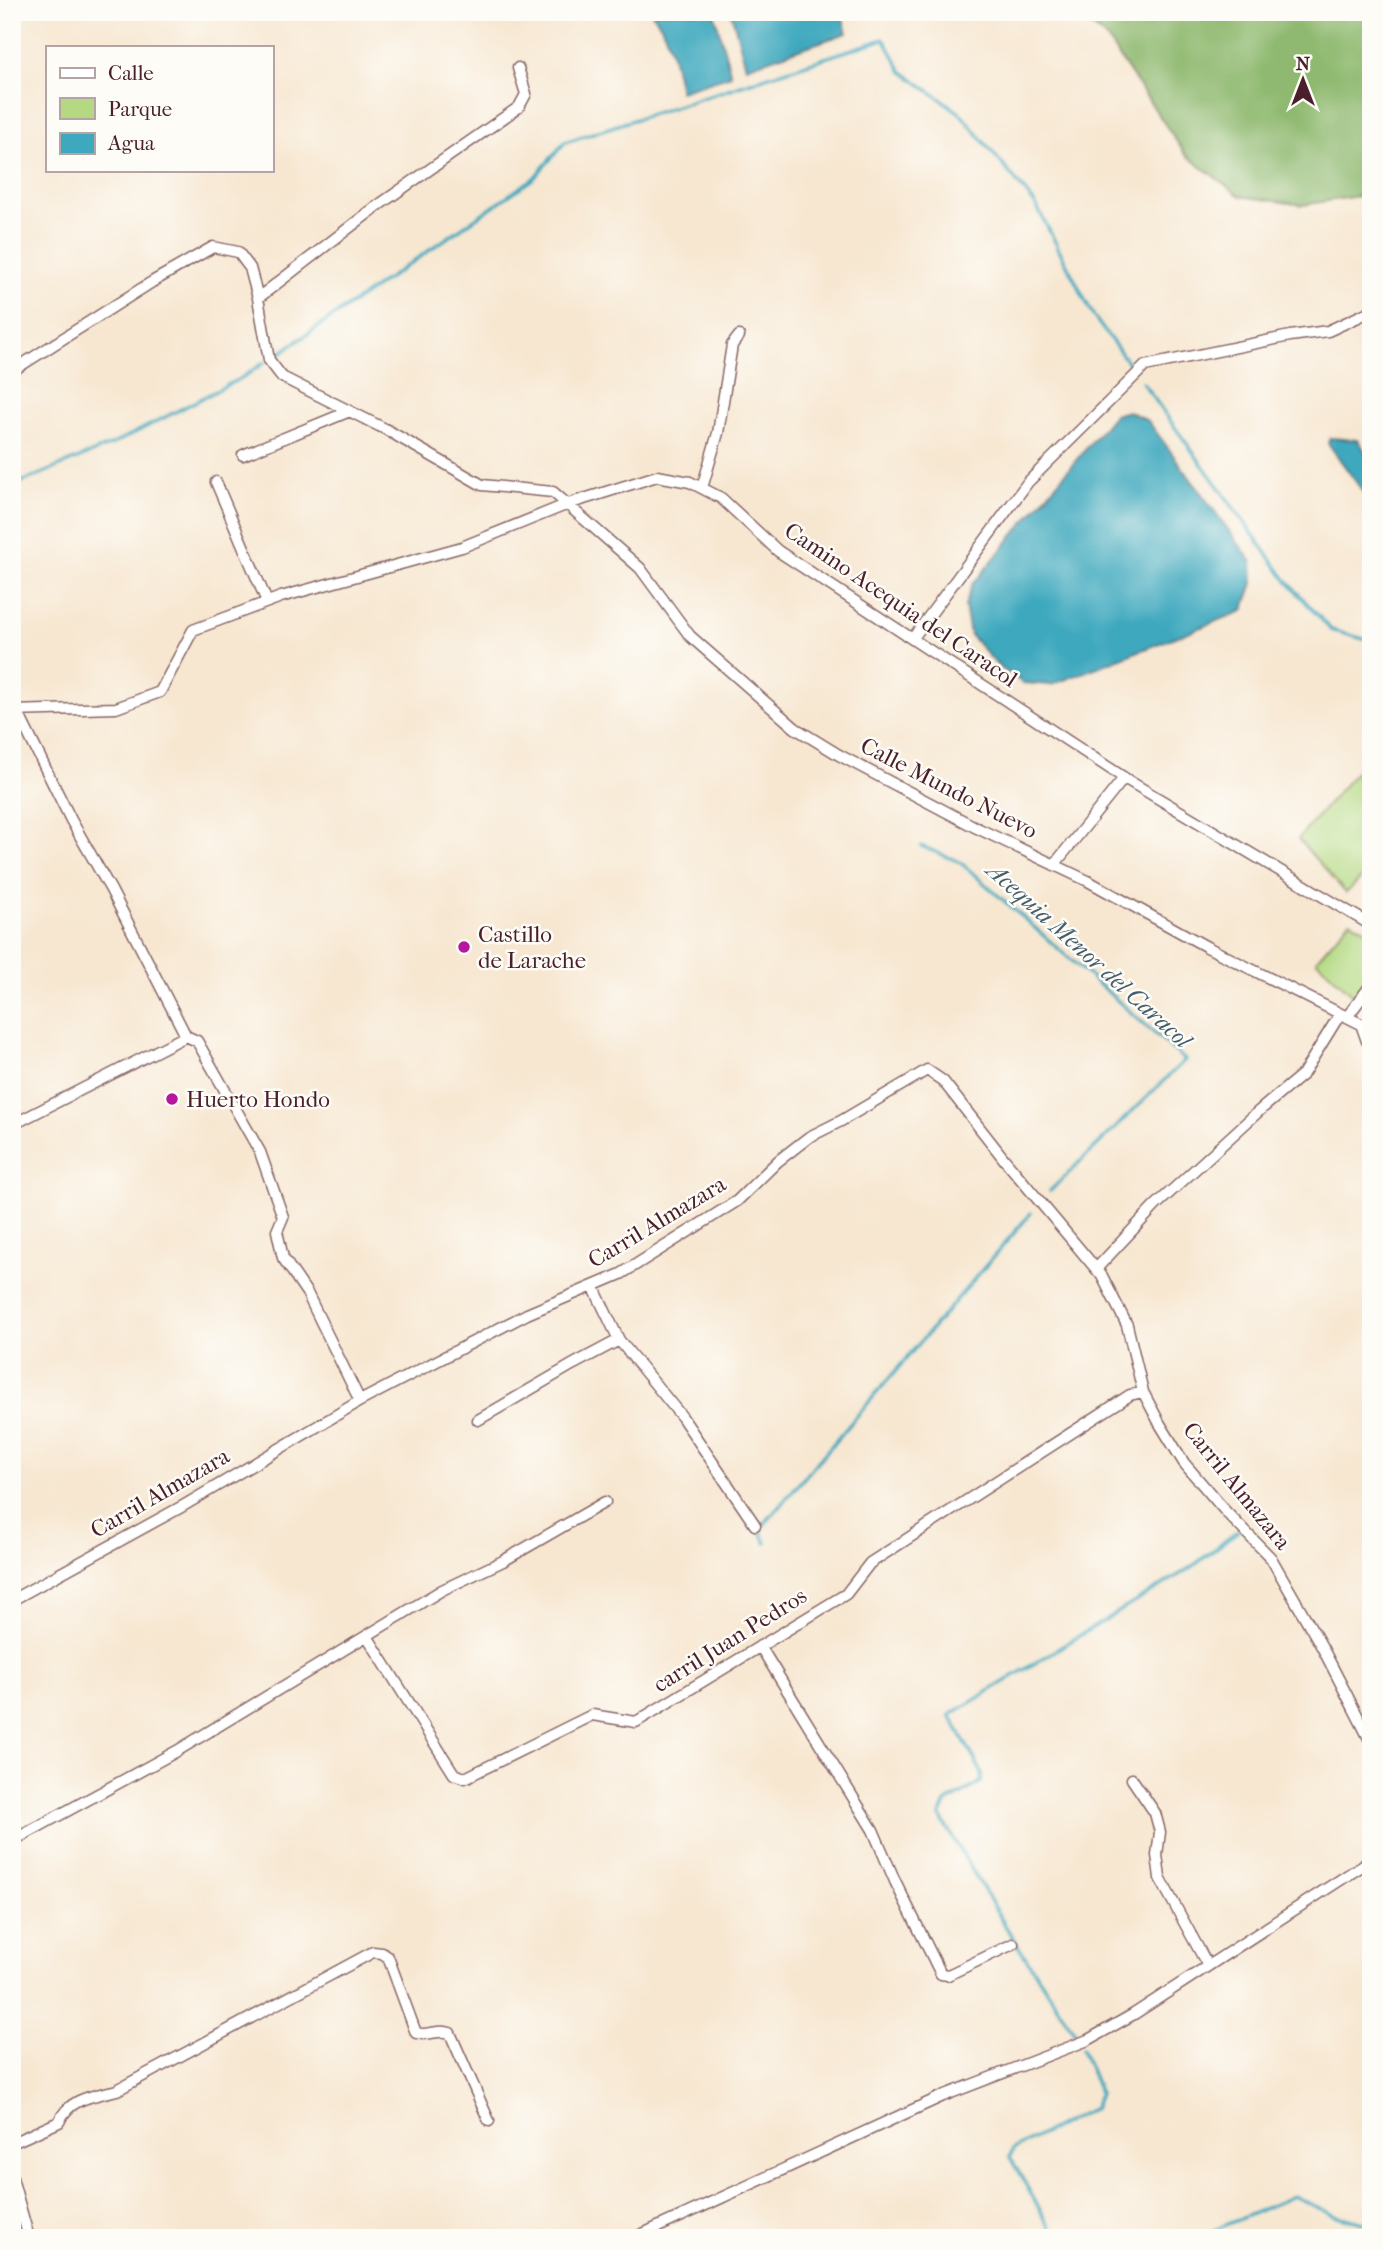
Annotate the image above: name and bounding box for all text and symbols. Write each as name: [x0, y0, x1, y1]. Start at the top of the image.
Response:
legend: [46, 46, 273, 172]
north arrow: [1268, 46, 1338, 116]
text: N: [1296, 53, 1311, 75]
text: Calle: [108, 61, 154, 85]
text: Parque: [108, 97, 172, 121]
text: Agua: [107, 131, 155, 155]
street label: Camino Acequia del Caracol: [779, 517, 1023, 693]
street label: Calle Mundo Nuevo: [856, 732, 1042, 844]
water label: Acequia Menor del Caracol: [979, 854, 1199, 1056]
place label: Castillo de Larache: [478, 921, 586, 974]
marker: Castillo de Larache: [456, 939, 472, 955]
place label: Huerto Hondo: [186, 1086, 330, 1113]
marker: Huerto Hondo: [164, 1091, 180, 1107]
street label: Carril Almazara: [583, 1170, 731, 1274]
street label: Carril Almazara: [1177, 1417, 1297, 1555]
street label: Carril Almazara: [86, 1442, 235, 1544]
street label: carril Juan Pedros: [648, 1582, 812, 1698]

